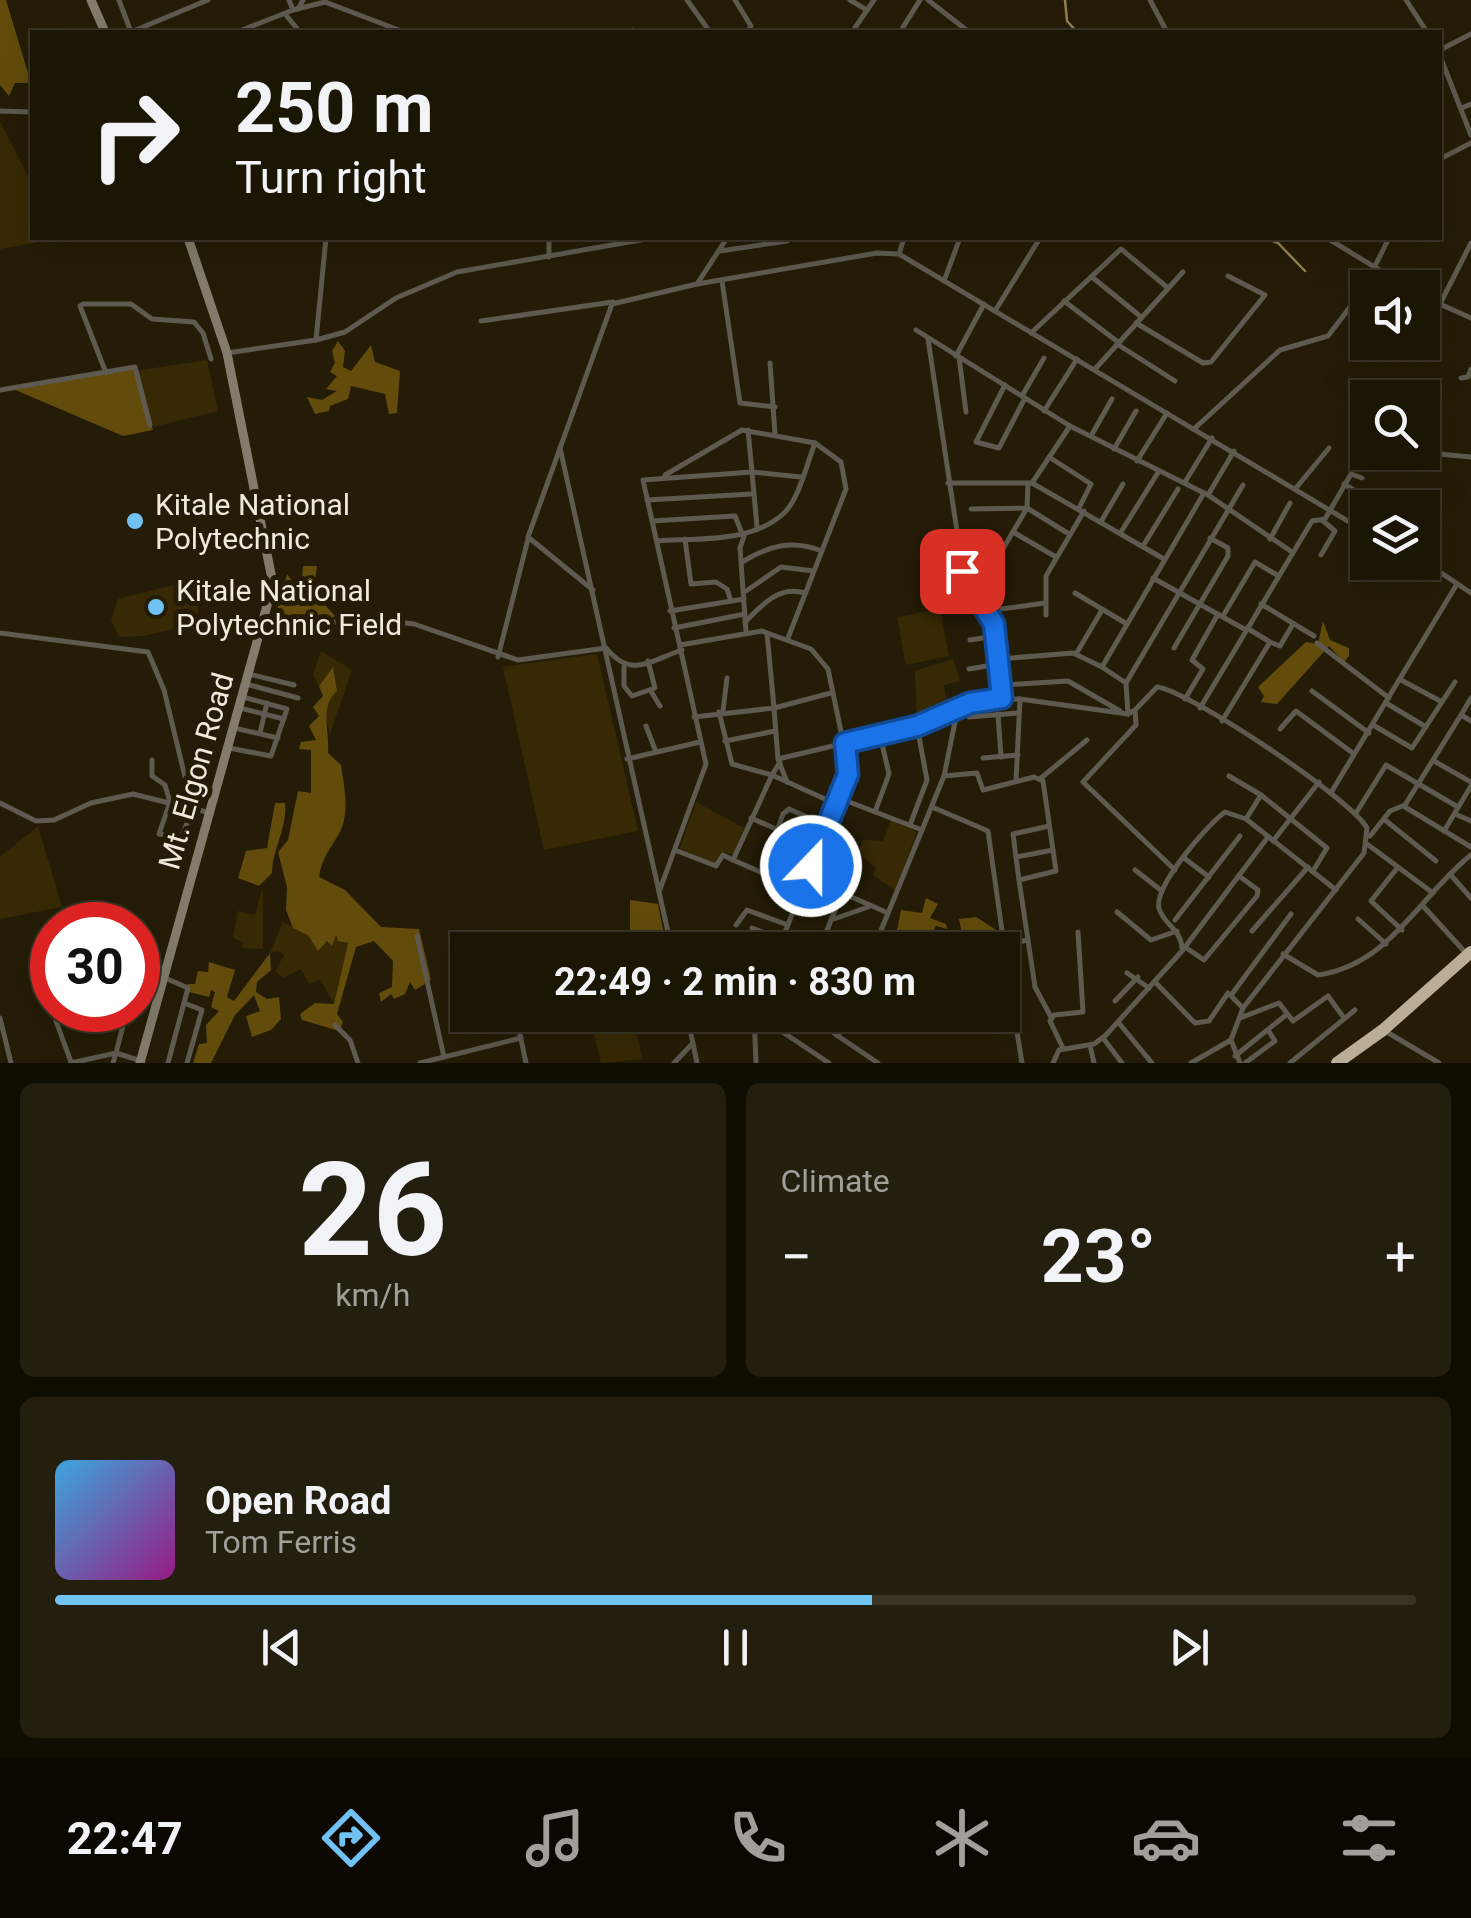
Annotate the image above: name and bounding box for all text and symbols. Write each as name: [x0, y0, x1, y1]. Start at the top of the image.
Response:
text: 250 m: [235, 67, 434, 149]
icon: right: [70, 70, 200, 200]
text: Turn right: [235, 151, 427, 204]
map controls: [1350, 270, 1440, 580]
button: sound: [1350, 270, 1440, 360]
button: search: [1350, 380, 1440, 470]
place label: Kitale National Polytechnic: [155, 487, 350, 556]
button: layers: [1350, 490, 1440, 580]
marker: Kitale National Polytechnic: [124, 510, 146, 532]
pin: [920, 529, 1005, 614]
icon: arrive: [935, 544, 990, 599]
place label: Kitale National Polytechnic Field: [176, 573, 402, 642]
marker: Kitale National Polytechnic Field: [145, 596, 167, 618]
street label: Mt. Elgon Road: [151, 669, 241, 873]
position arrow: [759, 814, 863, 918]
speed limit sign: 30: [30, 902, 160, 1032]
text: 22:49 · 2 min · 830 m: [554, 960, 916, 1004]
text: 26: [298, 1134, 447, 1287]
text: Climate: [781, 1162, 890, 1200]
text: 23°: [1041, 1212, 1156, 1300]
text: −: [781, 1225, 812, 1289]
text: +: [1385, 1225, 1416, 1289]
text: km/h: [335, 1276, 410, 1314]
text: Open Road: [205, 1479, 391, 1523]
text: Tom Ferris: [205, 1523, 357, 1561]
icon: previous: [254, 1620, 309, 1675]
icon: pause: [708, 1620, 763, 1675]
icon: next: [1162, 1620, 1217, 1675]
icon: directions: [316, 1803, 386, 1873]
icon: music: [520, 1803, 590, 1873]
icon: phone: [723, 1803, 793, 1873]
icon: climate: [927, 1803, 997, 1873]
icon: car: [1131, 1803, 1201, 1873]
icon: filters: [1334, 1803, 1404, 1873]
text: 22:47: [67, 1812, 183, 1865]

